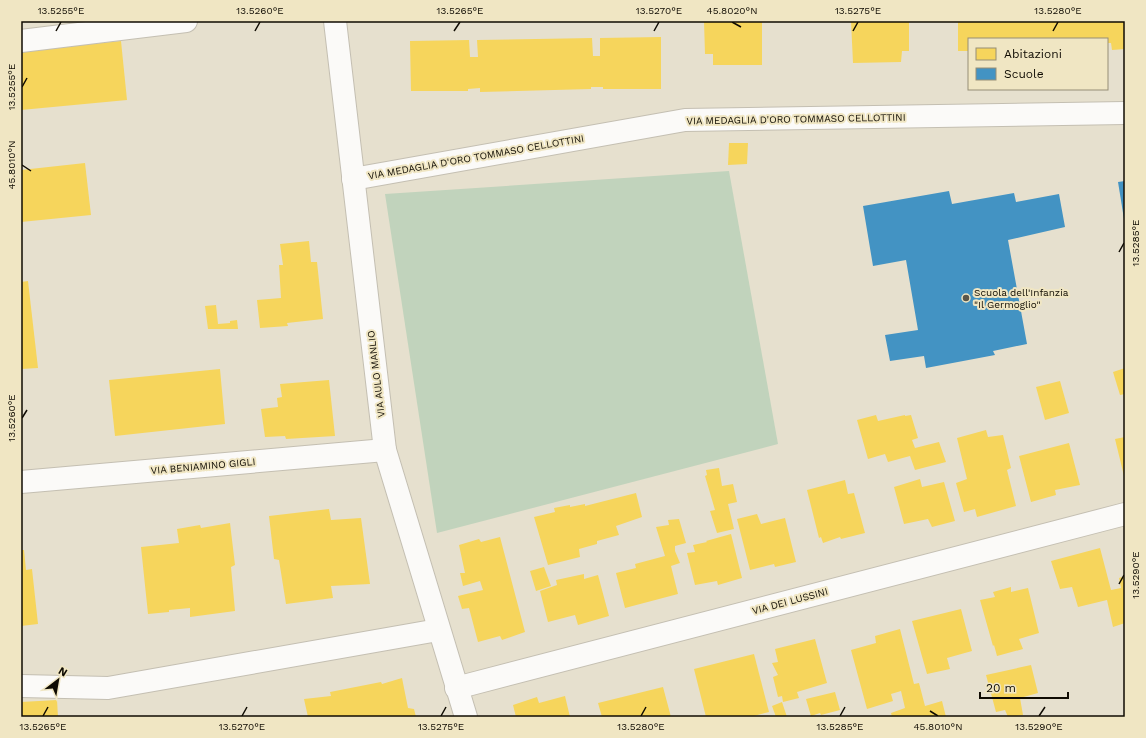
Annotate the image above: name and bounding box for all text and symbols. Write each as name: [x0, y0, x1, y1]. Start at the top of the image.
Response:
text: 13.5255°E: [38, 5, 84, 16]
text: 13.5260°E: [236, 5, 284, 16]
text: 13.5265°E: [437, 5, 483, 16]
text: 13.5270°E: [636, 5, 682, 16]
text: 45.8020°N: [707, 5, 757, 16]
text: 13.5275°E: [835, 5, 881, 16]
text: 13.5280°E: [1034, 5, 1082, 16]
legend: [968, 38, 1108, 90]
text: Abitazioni: [1004, 47, 1062, 61]
text: 13.5255°E: [6, 64, 17, 110]
text: Scuole: [1004, 67, 1044, 81]
street label: VIA MEDAGLIA D'ORO TOMMASO CELLOTTINI: [686, 112, 906, 126]
street label: VIA MEDAGLIA D'ORO TOMMASO CELLOTTINI: [367, 133, 585, 181]
text: 45.8010°N: [6, 140, 17, 190]
text: 13.5285°E: [1130, 220, 1141, 267]
place label: Scuola dell'Infanzia "Il Germoglio": [974, 287, 1069, 310]
marker: Scuola dell'Infanzia "Il Germoglio": [961, 293, 971, 303]
street label: VIA AULO MANLIO: [365, 330, 387, 418]
text: 13.5260°E: [6, 394, 17, 442]
street label: VIA BENIAMINO GIGLI: [150, 456, 256, 476]
text: 13.5290°E: [1130, 551, 1141, 599]
street label: VIA DEI LUSSINI: [751, 586, 829, 616]
north arrow: [38, 660, 78, 700]
text: N: [56, 664, 70, 680]
scale bar: [980, 674, 1068, 700]
text: 20 m: [986, 681, 1016, 695]
text: 13.5265°E: [20, 721, 66, 732]
text: 13.5270°E: [219, 721, 265, 732]
text: 13.5275°E: [418, 721, 464, 732]
text: 13.5280°E: [617, 721, 665, 732]
text: 13.5285°E: [817, 721, 864, 732]
text: 45.8010°N: [913, 721, 963, 732]
text: 13.5290°E: [1015, 721, 1063, 732]

